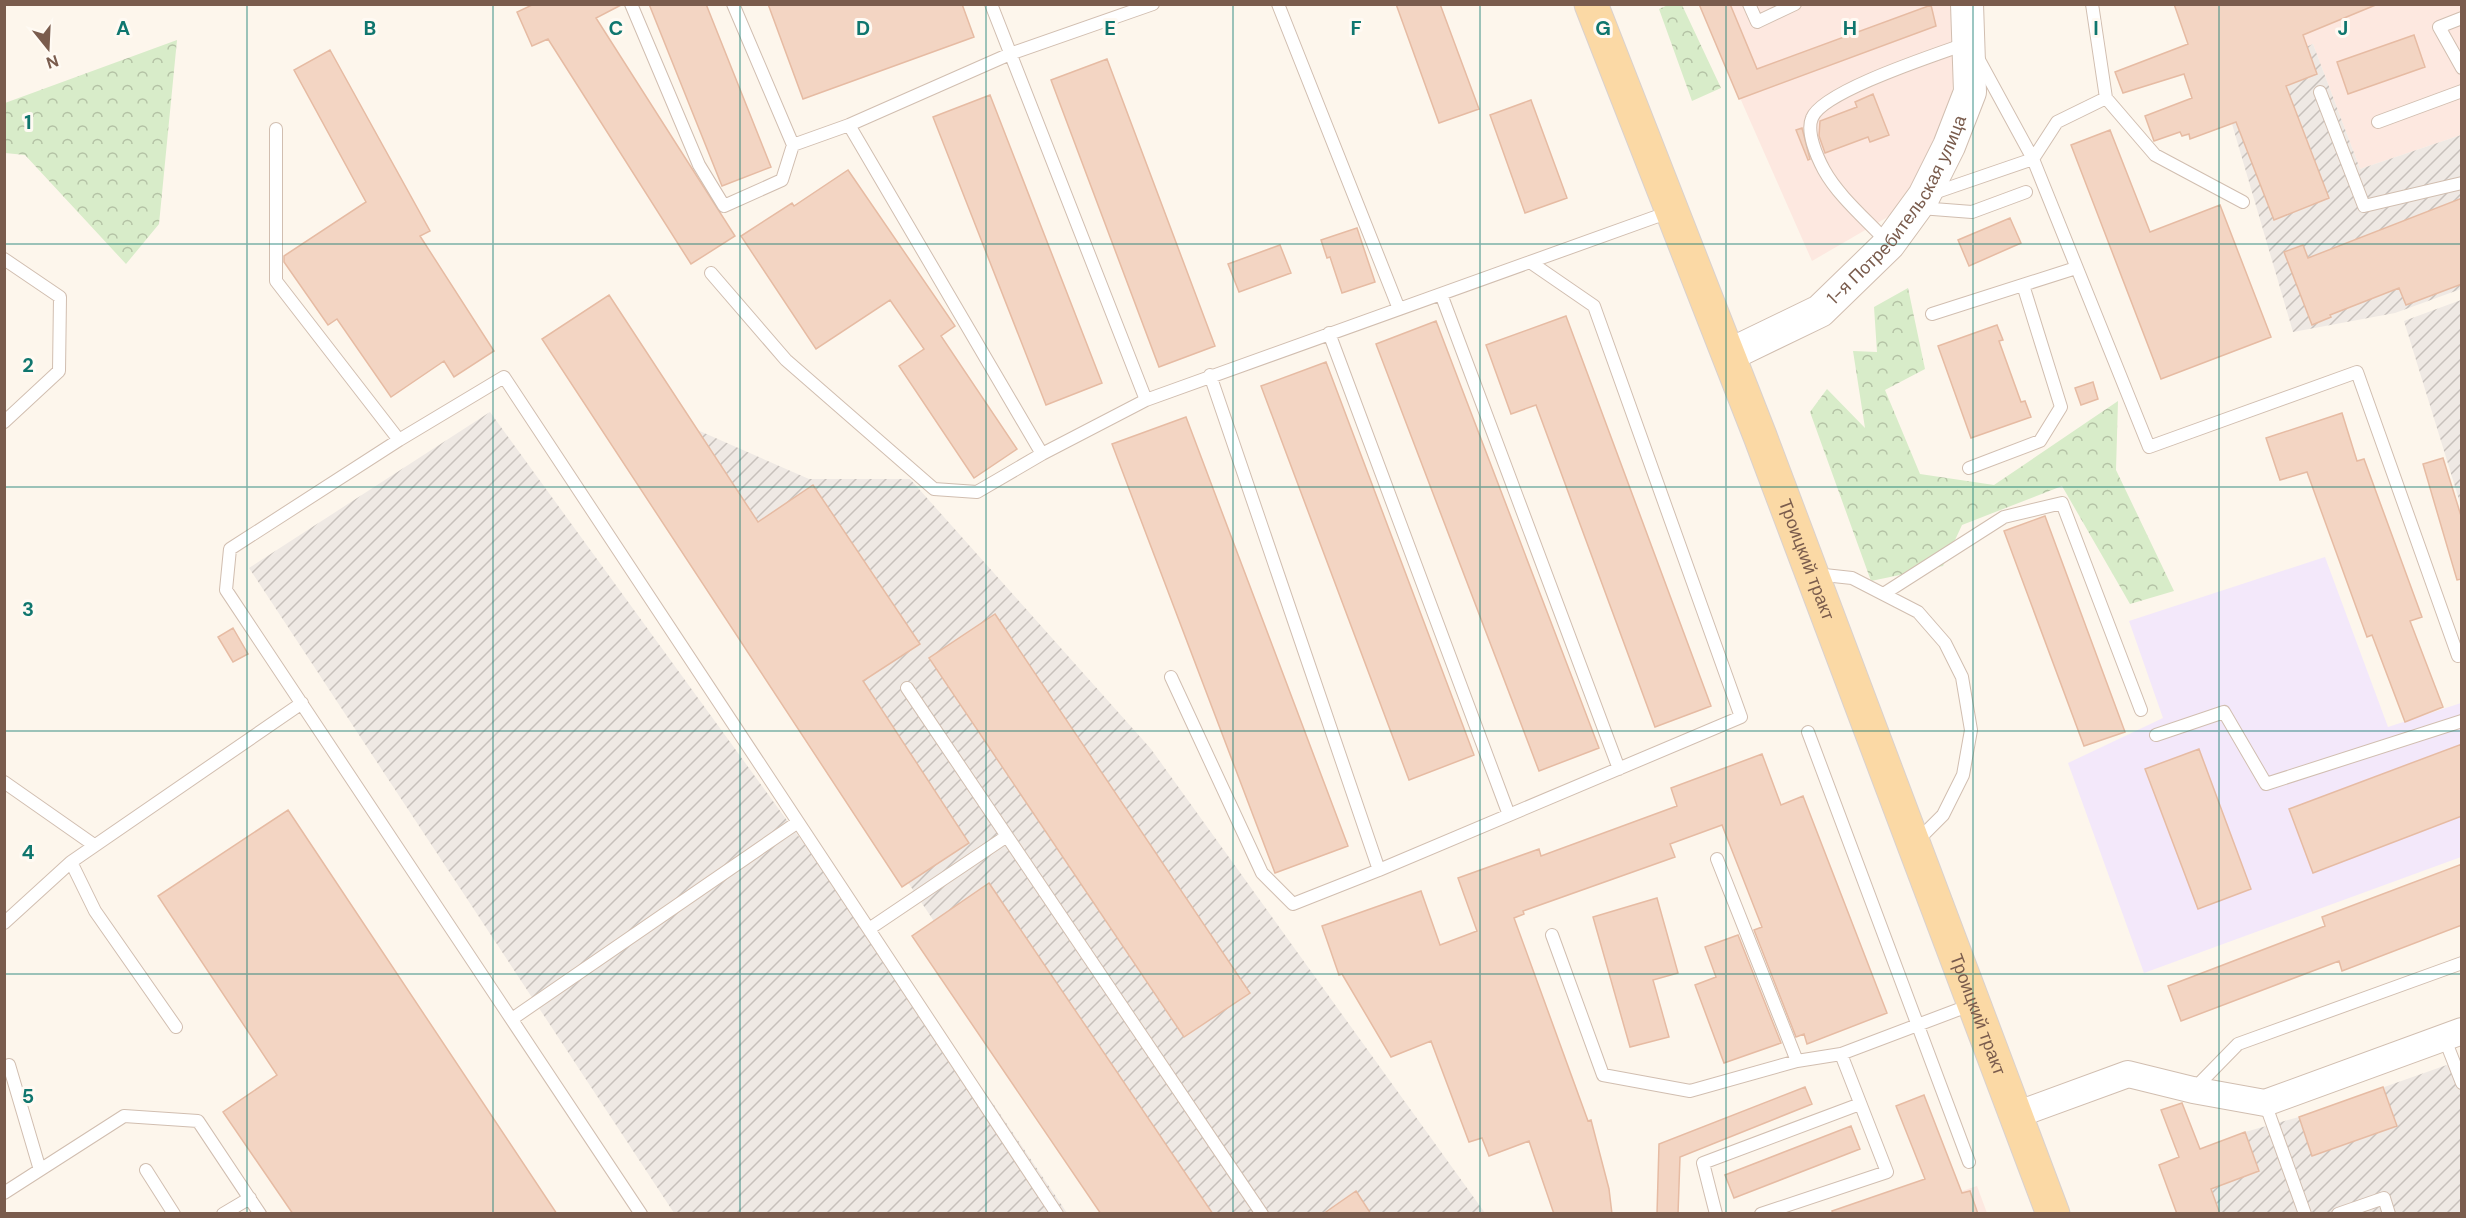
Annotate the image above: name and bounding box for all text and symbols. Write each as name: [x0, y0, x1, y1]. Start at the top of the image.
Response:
text: A: [116, 15, 130, 41]
text: B: [364, 15, 376, 41]
text: C: [609, 15, 623, 41]
text: D: [856, 15, 870, 41]
text: E: [1104, 15, 1116, 41]
text: F: [1350, 15, 1362, 41]
text: G: [1595, 15, 1611, 41]
text: H: [1843, 15, 1857, 41]
text: I: [2093, 15, 2099, 41]
text: J: [2338, 15, 2348, 41]
north arrow: [18, 18, 78, 78]
text: N: [44, 50, 61, 74]
text: 1: [24, 109, 32, 135]
street label: 1-я Потребительская улица: [1822, 111, 1972, 310]
text: 2: [22, 352, 34, 378]
street label: Троицкий тракт: [1773, 496, 1840, 624]
text: 3: [22, 596, 34, 622]
text: 4: [22, 839, 35, 865]
street label: Троицкий тракт: [1944, 950, 2012, 1078]
text: 5: [22, 1083, 34, 1109]

